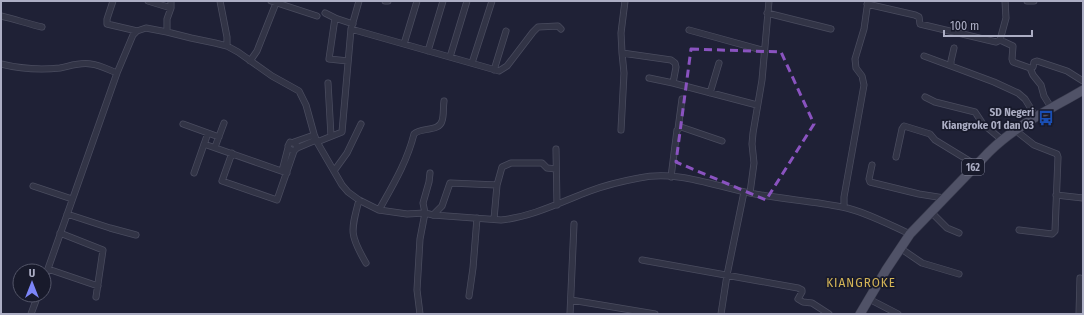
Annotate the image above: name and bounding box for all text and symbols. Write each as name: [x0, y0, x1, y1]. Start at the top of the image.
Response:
scale bar: [944, 12, 1032, 38]
text: 100 m: [950, 19, 979, 33]
place label: SD Negeri Kiangroke 01 dan 03: [942, 106, 1034, 132]
bus stop icon: SD Negeri Kiangroke 01 dan 03: [1037, 109, 1055, 127]
road number: 162: [962, 159, 984, 175]
north arrow: [12, 263, 52, 303]
text: U: [29, 267, 35, 280]
district label: KIANGROKE: [826, 275, 896, 290]

